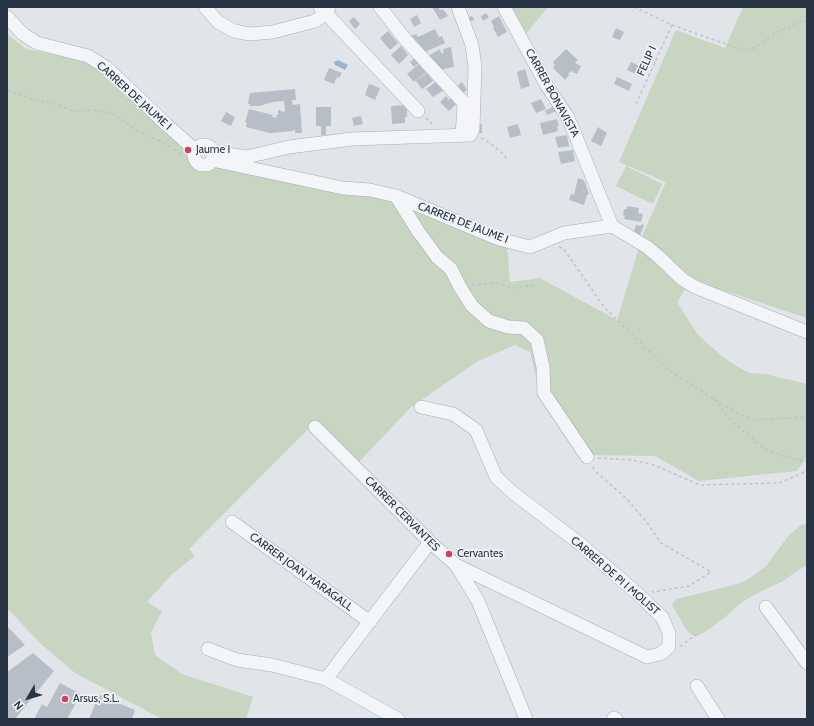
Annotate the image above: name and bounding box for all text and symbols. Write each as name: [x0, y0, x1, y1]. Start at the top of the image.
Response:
street label: FELIP I: [635, 44, 659, 78]
street label: CARRER BONAVISTA: [522, 46, 582, 140]
street label: CARRER DE JAUME I: [94, 59, 174, 133]
place label: Jaume I: [196, 143, 230, 157]
marker: Jaume I: [183, 145, 193, 155]
street label: CARRER DE JAUME I: [416, 200, 510, 246]
street label: CARRER CERVANTES: [362, 474, 442, 554]
street label: CARRER JOAN MARAGALL: [247, 530, 355, 614]
street label: CARRER DE PI I MOLIST: [568, 534, 662, 618]
place label: Cervantes: [457, 547, 503, 561]
marker: Cervantes: [444, 549, 454, 559]
north arrow: [8, 678, 48, 718]
place label: Arsus, S.L.: [73, 692, 119, 706]
marker: Arsus, S.L.: [60, 694, 70, 704]
text: N: [11, 698, 26, 713]

